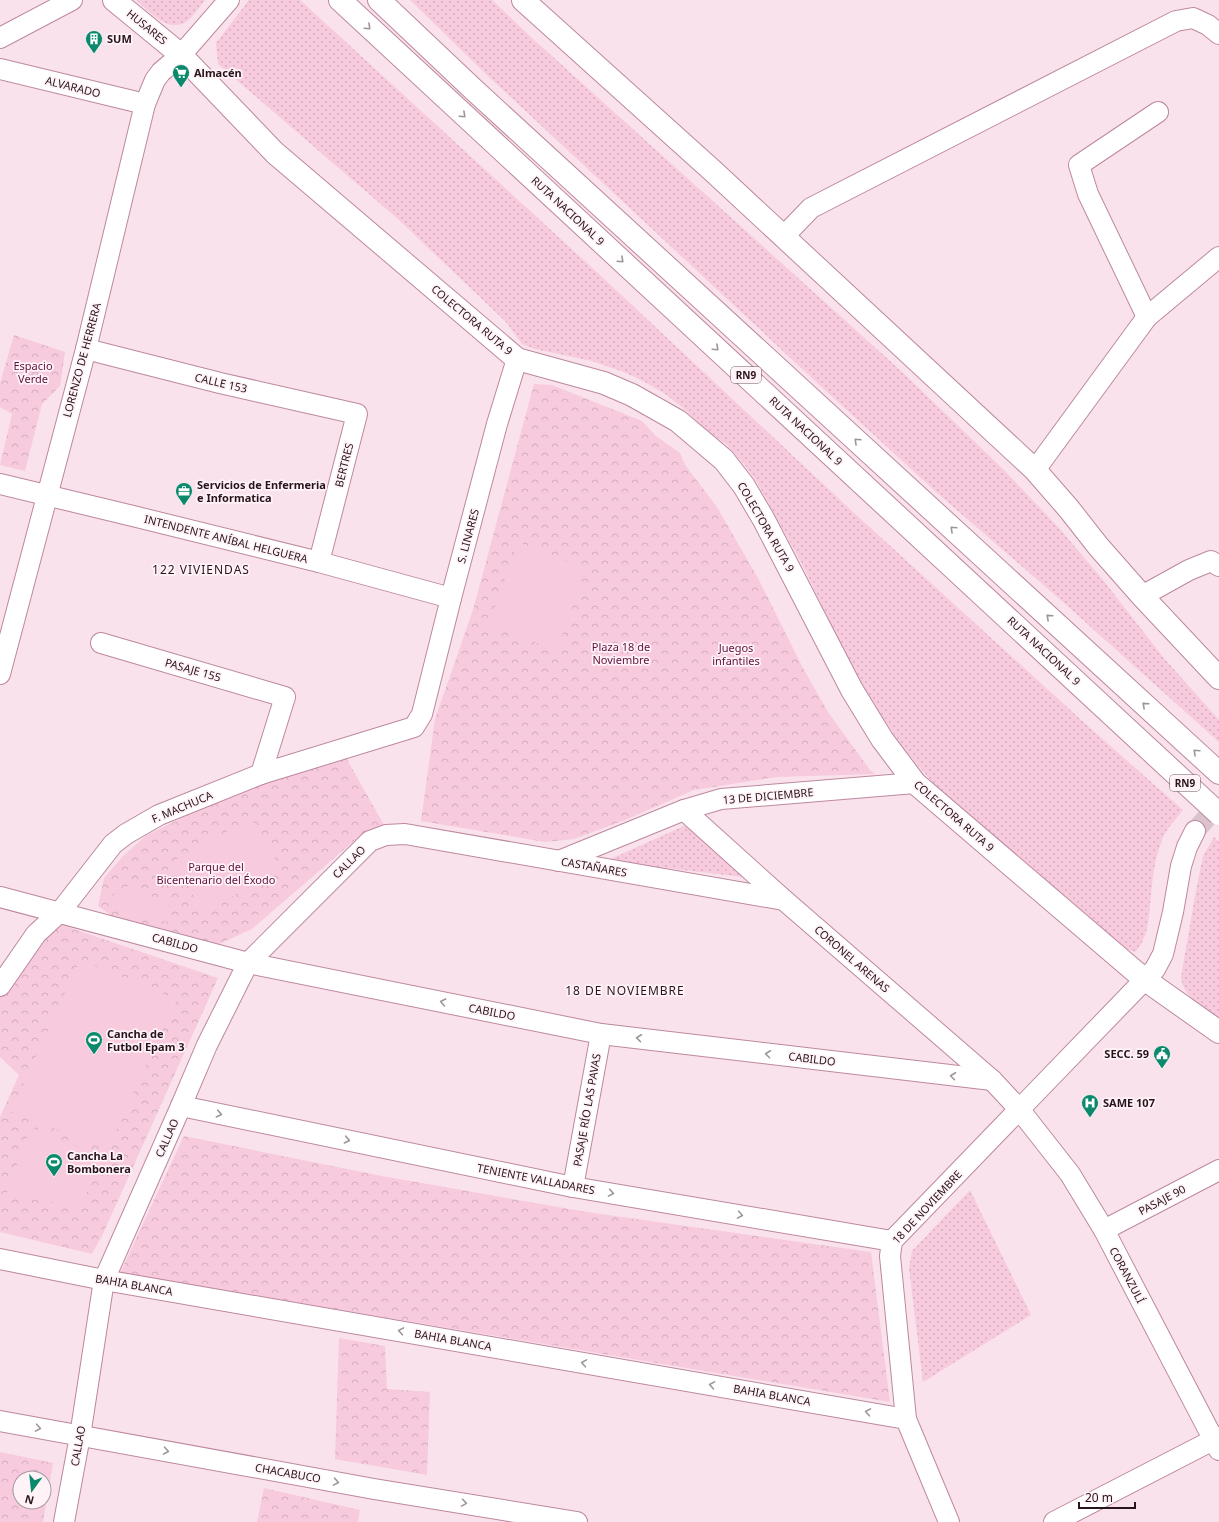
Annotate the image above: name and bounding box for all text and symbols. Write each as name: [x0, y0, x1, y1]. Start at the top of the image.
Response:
street label: HUSARES: [124, 6, 171, 48]
one-way arrow: [363, 22, 371, 29]
building icon: SUM: [84, 29, 104, 54]
place label: SUM: [107, 31, 132, 46]
supermarket icon: Almacén: [171, 63, 191, 88]
place label: Almacén: [194, 65, 242, 80]
street label: ALVARADO: [44, 72, 102, 101]
one-way arrow: [458, 110, 466, 118]
street label: RUTA NACIONAL 9: [529, 173, 608, 248]
one-way arrow: [616, 255, 624, 263]
street label: COLECTORA RUTA 9: [429, 281, 516, 358]
street label: LORENZO DE HERRERA: [59, 300, 104, 419]
one-way arrow: [712, 343, 719, 350]
park label: Espacio Verde: [13, 358, 53, 386]
road number: RN9: [731, 367, 761, 383]
street label: CALLE 153: [193, 369, 249, 396]
street label: RUTA NACIONAL 9: [767, 393, 846, 468]
one-way arrow: [855, 439, 862, 446]
street label: BERTRES: [331, 441, 356, 489]
place label: Servicios de Enfermeria e Informatica: [197, 477, 326, 505]
street label: COLECTORA RUTA 9: [734, 479, 798, 575]
office icon: Servicios de Enfermeria e Informatica: [174, 481, 194, 506]
street label: S. LINARES: [453, 507, 482, 565]
street label: INTENDENTE ANÍBAL HELGUERA: [143, 511, 310, 566]
one-way arrow: [950, 527, 958, 534]
district label: 122 VIVIENDAS: [152, 561, 250, 578]
street label: RUTA NACIONAL 9: [1005, 613, 1084, 688]
one-way arrow: [1046, 615, 1054, 622]
park label: Plaza 18 de Noviembre: [592, 639, 650, 667]
park label: Juegos infantiles: [712, 640, 760, 668]
street label: PASAJE 155: [163, 654, 223, 685]
one-way arrow: [1142, 702, 1150, 710]
one-way arrow: [1194, 750, 1201, 757]
road number: RN9: [1170, 775, 1200, 791]
street label: COLECTORA RUTA 9: [911, 777, 998, 855]
street label: 13 DE DICIEMBRE: [722, 784, 814, 807]
street label: F. MACHUCA: [149, 787, 215, 826]
street label: CALLAO: [329, 842, 368, 881]
street label: CASTAÑARES: [560, 853, 628, 880]
park label: Parque del Bicentenario del Éxodo: [157, 859, 276, 887]
street label: CORONEL ARENAS: [811, 922, 893, 996]
street label: CABILDO: [150, 929, 200, 956]
district label: 18 DE NOVIEMBRE: [565, 982, 685, 999]
one-way arrow: [439, 999, 446, 1007]
street label: CABILDO: [467, 1000, 517, 1023]
place label: Cancha de Futbol Epam 3: [107, 1026, 185, 1054]
sports icon: Cancha de Futbol Epam 3: [84, 1030, 104, 1055]
one-way arrow: [636, 1034, 642, 1043]
public building icon: SECC. 59: [1152, 1044, 1172, 1069]
place label: SECC. 59: [1104, 1046, 1149, 1061]
street label: CABILDO: [788, 1048, 836, 1069]
one-way arrow: [765, 1050, 771, 1059]
street label: PASAJE RÍO LAS PAVAS: [569, 1052, 604, 1168]
one-way arrow: [950, 1072, 956, 1081]
hospital icon: SAME 107: [1080, 1093, 1100, 1118]
place label: SAME 107: [1103, 1095, 1155, 1110]
one-way arrow: [216, 1109, 223, 1117]
street label: CALLAO: [151, 1116, 182, 1160]
one-way arrow: [344, 1136, 350, 1144]
place label: Cancha La Bombonera: [67, 1148, 131, 1176]
sports icon: Cancha La Bombonera: [44, 1152, 64, 1177]
street label: TENIENTE VALLADARES: [476, 1160, 596, 1197]
street label: 18 DE NOVIEMBRE: [888, 1167, 965, 1247]
street label: PASAJE 90: [1136, 1181, 1188, 1218]
one-way arrow: [608, 1189, 614, 1197]
one-way arrow: [736, 1210, 743, 1219]
street label: CORANZULÍ: [1106, 1244, 1149, 1306]
street label: BAHIA BLANCA: [94, 1270, 175, 1299]
street label: BAHIA BLANCA: [413, 1325, 494, 1354]
one-way arrow: [397, 1328, 404, 1336]
one-way arrow: [581, 1359, 587, 1368]
street label: BAHIA BLANCA: [732, 1380, 813, 1409]
one-way arrow: [709, 1381, 715, 1390]
one-way arrow: [865, 1408, 871, 1417]
one-way arrow: [35, 1424, 41, 1432]
street label: CALLAO: [67, 1424, 88, 1467]
one-way arrow: [163, 1447, 169, 1455]
street label: CHACABUCO: [254, 1459, 322, 1486]
north arrow: [12, 1470, 52, 1510]
one-way arrow: [332, 1477, 339, 1486]
scale bar: [1079, 1484, 1135, 1510]
text: 20 m: [1085, 1489, 1113, 1506]
text: N: [23, 1492, 36, 1509]
one-way arrow: [461, 1499, 467, 1507]

